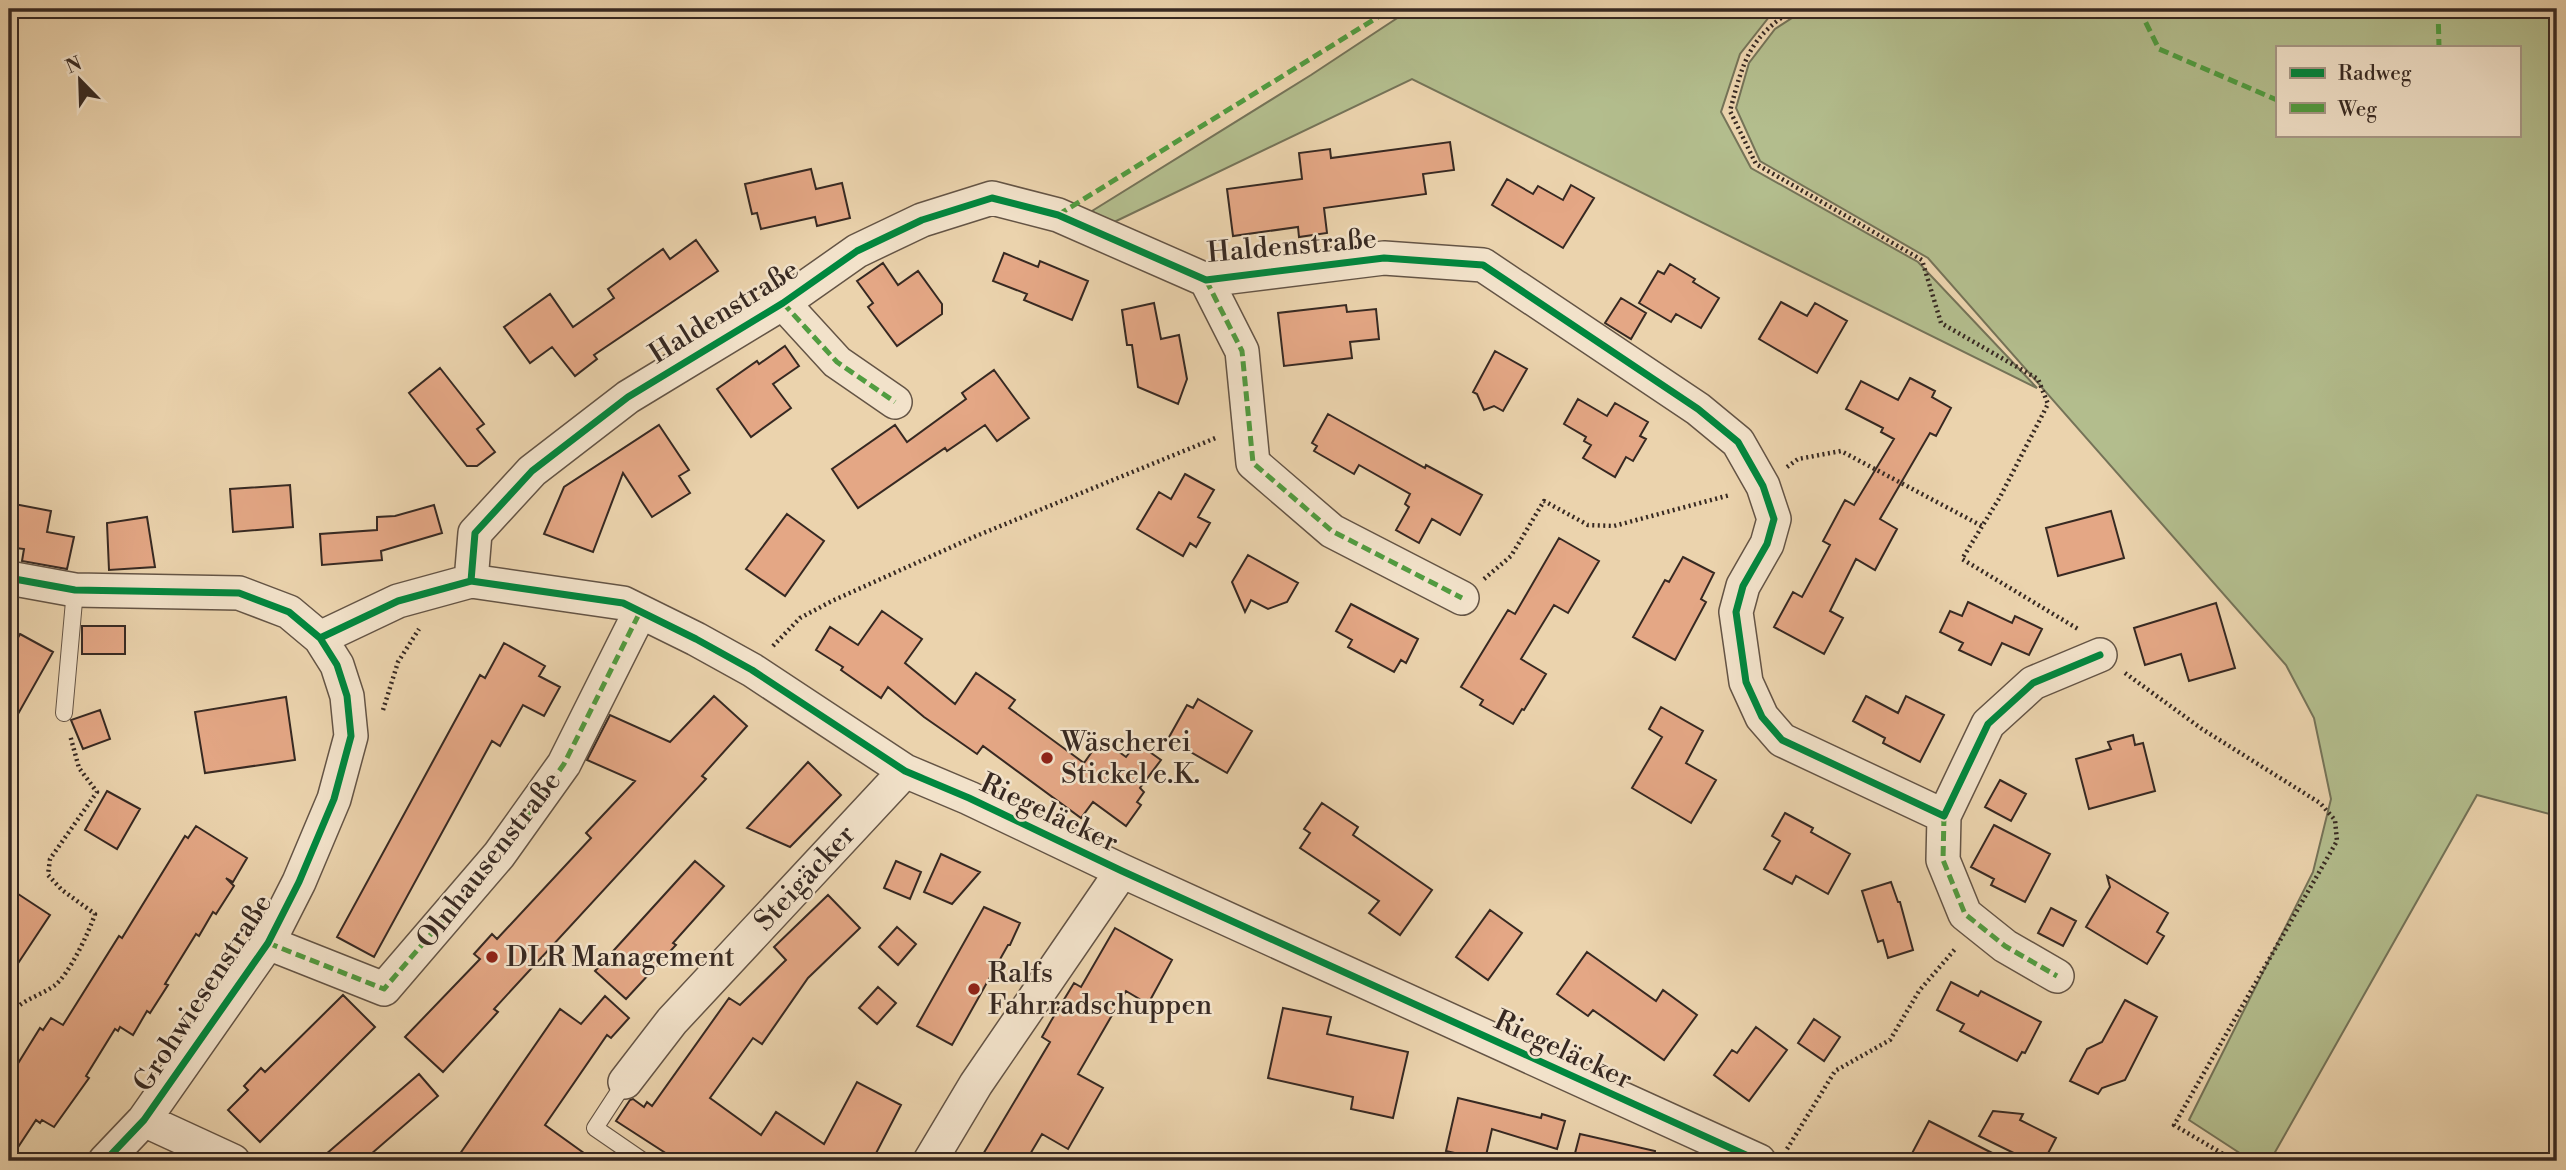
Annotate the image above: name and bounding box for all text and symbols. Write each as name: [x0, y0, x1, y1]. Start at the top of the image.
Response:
north arrow: [46, 46, 116, 116]
legend: [2276, 46, 2520, 136]
text: N: [62, 51, 85, 79]
text: Radweg: [2338, 61, 2412, 87]
text: Weg: [2337, 97, 2377, 123]
street label: Haldenstraße: [1206, 221, 1378, 271]
street label: Haldenstraße: [643, 252, 805, 372]
place label: Wäscherei Stickel e.K.: [1060, 725, 1200, 792]
marker: Wäscherei Stickel e.K.: [1039, 750, 1055, 766]
street label: Olnhausenstraße: [409, 764, 569, 956]
street label: Riegeläcker: [974, 766, 1124, 860]
street label: Steigäcker: [747, 818, 863, 938]
street label: Grohwiesenstraße: [126, 888, 280, 1098]
place label: DLR Management: [506, 940, 735, 975]
marker: DLR Management: [484, 949, 500, 965]
place label: Ralfs Fahrradschuppen: [988, 956, 1213, 1023]
marker: Ralfs Fahrradschuppen: [966, 981, 982, 997]
street label: Riegeläcker: [1488, 1003, 1638, 1097]

